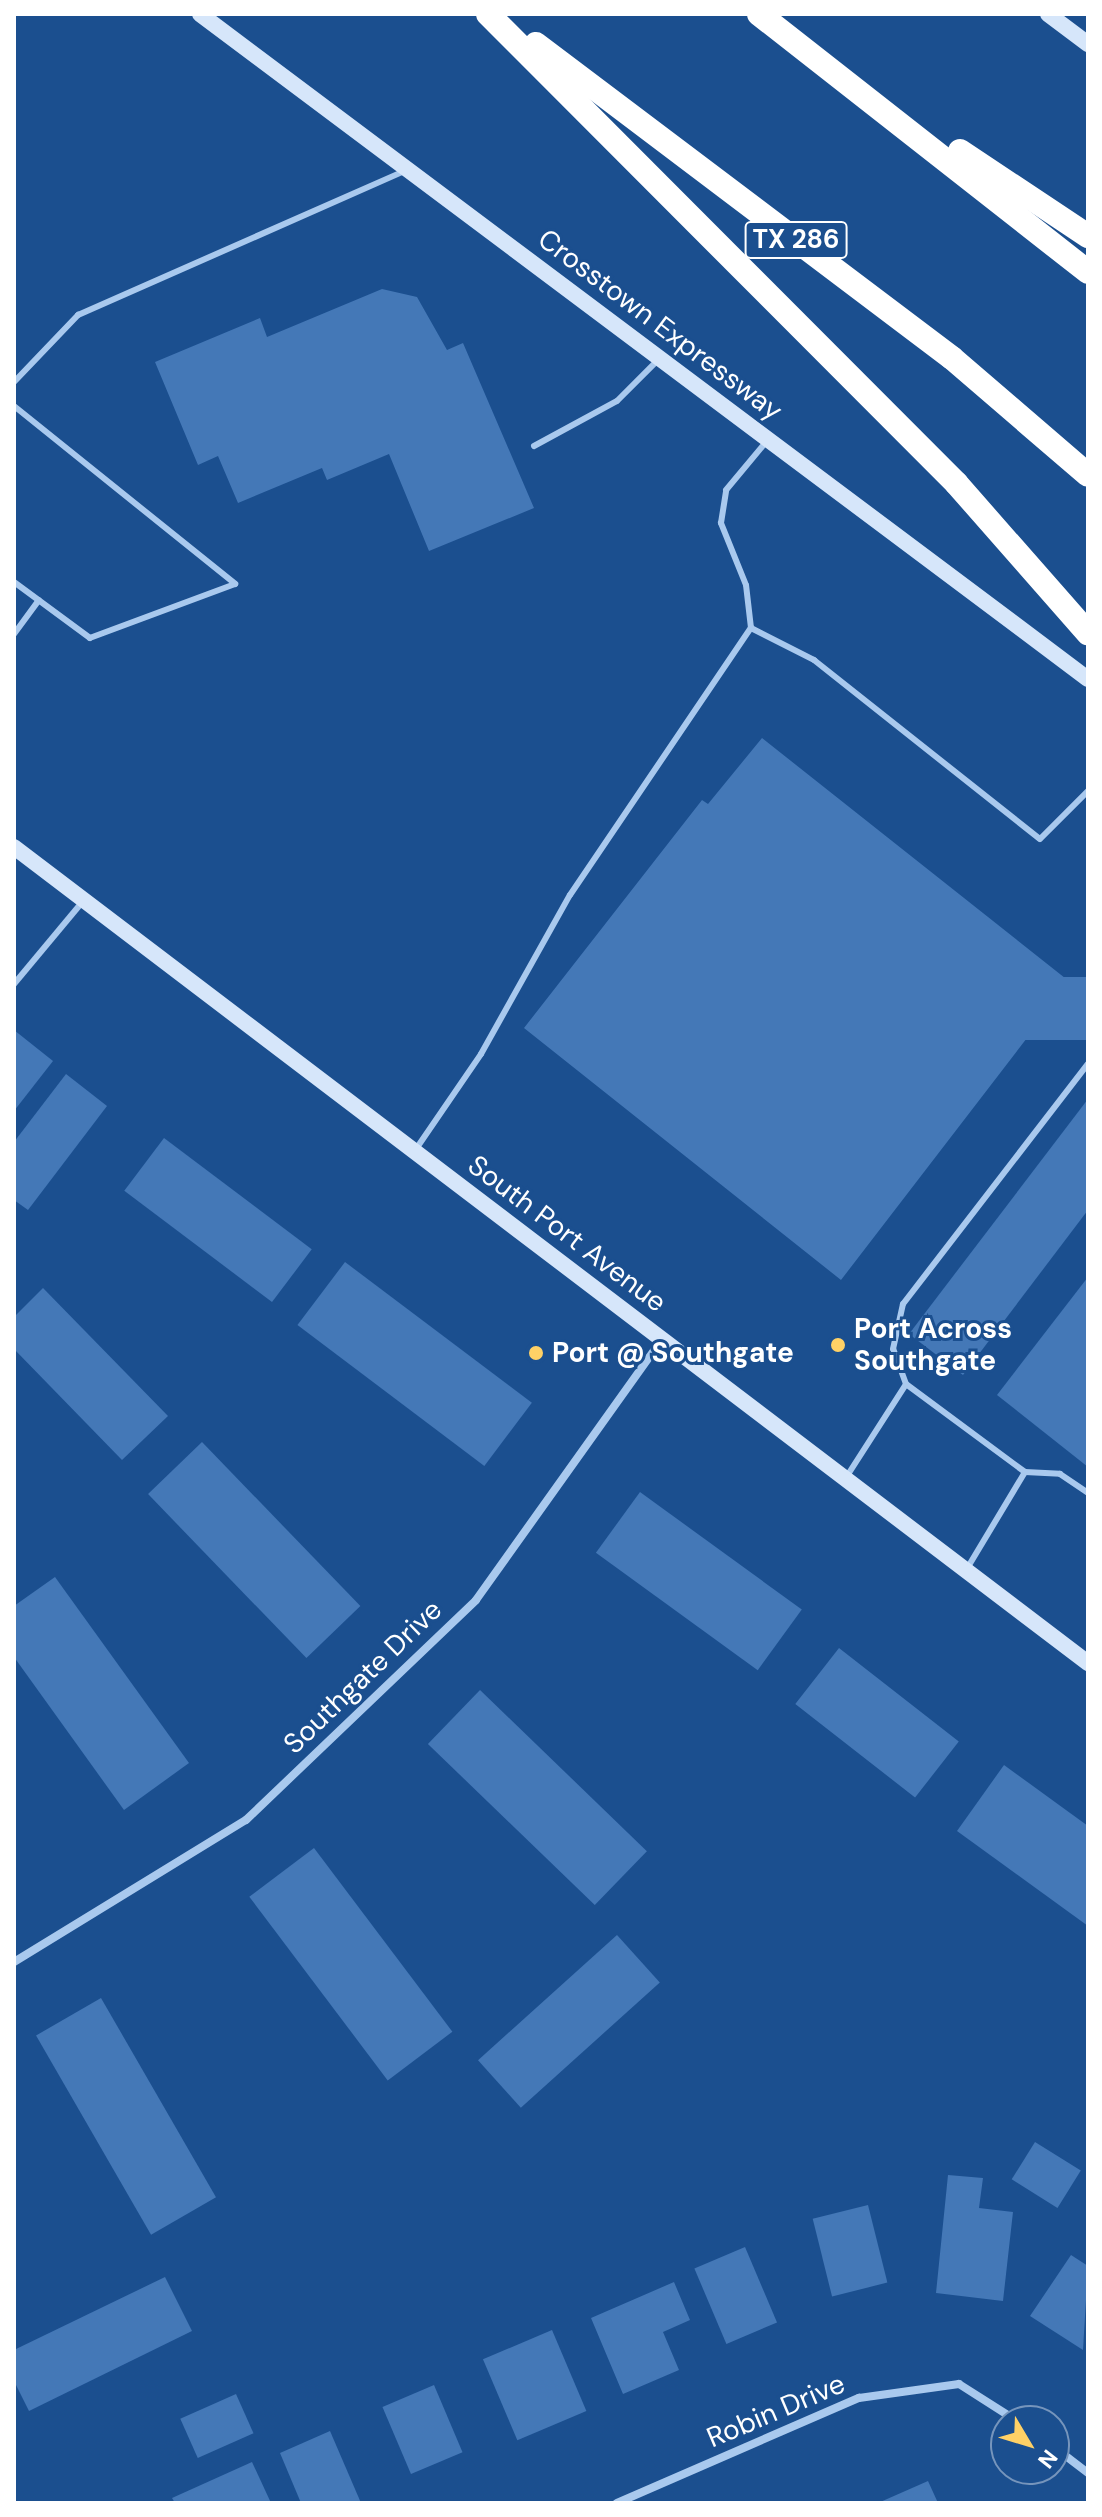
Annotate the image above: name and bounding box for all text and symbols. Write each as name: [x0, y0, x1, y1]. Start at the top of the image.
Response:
road number: TX 286: [744, 218, 848, 262]
street label: Crosstown Expressway: [531, 222, 789, 428]
street label: South Port Avenue: [461, 1149, 673, 1319]
place label: Port Across Southgate: [854, 1312, 1012, 1378]
place label: Port @ Southgate: [552, 1336, 794, 1370]
marker: Port Across Southgate: [829, 1336, 847, 1354]
marker: Port @ Southgate: [527, 1344, 545, 1362]
street label: Southgate Drive: [277, 1593, 449, 1761]
street label: Robin Drive: [702, 2367, 850, 2455]
north arrow: [990, 2405, 1070, 2485]
text: N: [1031, 2444, 1064, 2474]

